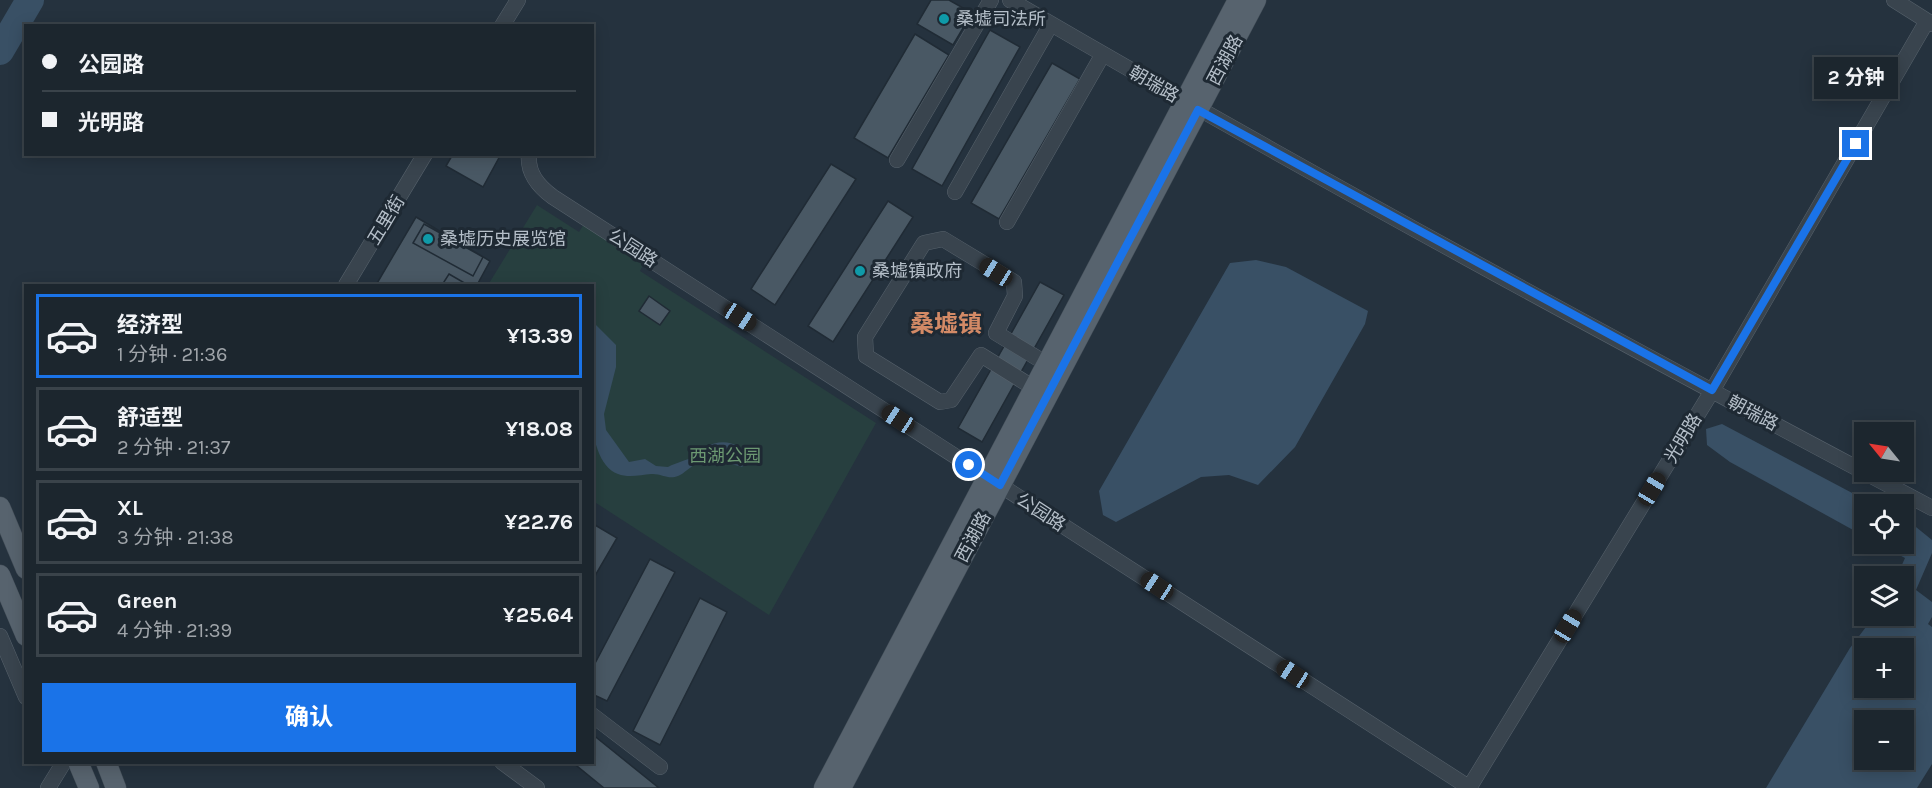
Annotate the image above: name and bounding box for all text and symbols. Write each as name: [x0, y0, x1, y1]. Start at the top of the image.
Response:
place label: 桑墟司法所: [956, 8, 1046, 30]
marker: 桑墟司法所: [937, 12, 951, 26]
street label: 西湖路: [1203, 31, 1247, 89]
text: 公园路: [78, 52, 144, 78]
callout: 2 分钟: [1814, 57, 1898, 99]
street label: 朝瑞路: [1125, 61, 1183, 107]
text: 2 分钟: [1827, 66, 1885, 89]
text: 光明路: [78, 110, 144, 136]
route end: [1842, 130, 1869, 157]
street label: 五里街: [363, 191, 409, 249]
street label: 公园路: [604, 224, 662, 272]
place label: 桑墟历史展览馆: [440, 228, 566, 250]
marker: 桑墟历史展览馆: [421, 232, 435, 246]
car: [976, 255, 1016, 289]
place label: 桑墟镇政府: [872, 260, 962, 282]
marker: 桑墟镇政府: [853, 264, 867, 278]
car: [720, 300, 760, 334]
icon: car: [45, 309, 99, 363]
district label: 桑墟镇: [910, 310, 982, 338]
text: 经济型: [117, 312, 183, 338]
text: ¥13.39: [507, 323, 573, 349]
text: 1 分钟 · 21:36: [117, 343, 228, 366]
street label: 朝瑞路: [1724, 391, 1782, 435]
icon: car: [45, 402, 99, 456]
car: [878, 402, 918, 436]
text: 舒适型: [117, 405, 183, 431]
street label: 光明路: [1660, 409, 1706, 467]
text: ¥18.08: [505, 416, 573, 442]
north arrow: [1854, 422, 1914, 482]
map controls: [1854, 422, 1914, 770]
text: 2 分钟 · 21:37: [117, 436, 230, 459]
park label: 西湖公园: [689, 445, 761, 467]
route start: [955, 451, 982, 478]
car: [1635, 469, 1669, 509]
street label: 公园路: [1012, 488, 1070, 536]
button: locate: [1854, 494, 1914, 554]
icon: car: [45, 495, 99, 549]
text: XL: [117, 495, 143, 521]
street label: 西湖路: [951, 508, 995, 566]
text: ¥22.76: [504, 509, 573, 535]
text: 3 分钟 · 21:38: [117, 526, 234, 549]
button: layers: [1854, 566, 1914, 626]
car: [1137, 569, 1177, 603]
icon: car: [45, 588, 99, 642]
text: Green: [117, 588, 178, 614]
text: ¥25.64: [503, 602, 573, 628]
car: [1551, 606, 1585, 646]
text: 4 分钟 · 21:39: [117, 619, 232, 642]
button: +: [1854, 638, 1914, 698]
car: [1273, 657, 1313, 691]
button: 确认: [42, 683, 576, 752]
button: −: [1854, 710, 1914, 770]

